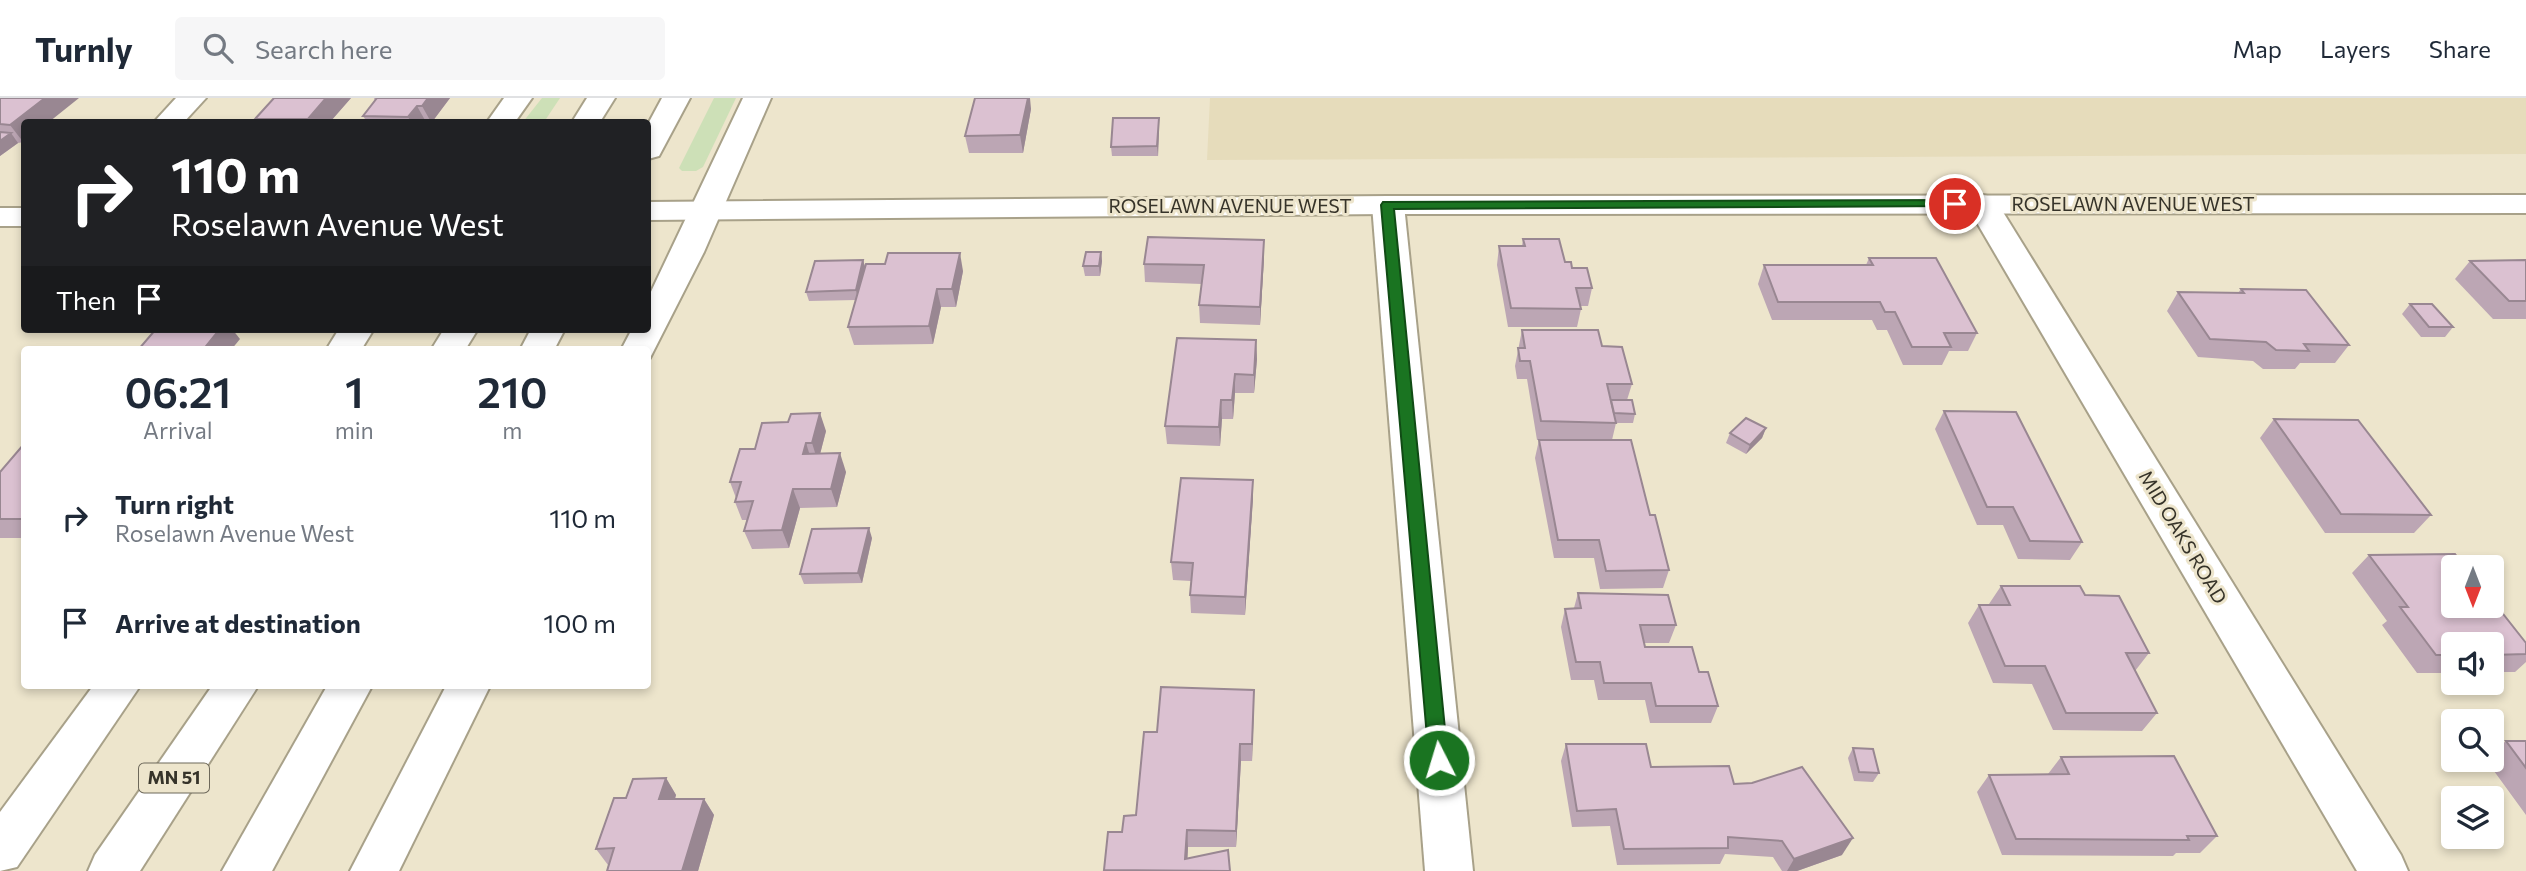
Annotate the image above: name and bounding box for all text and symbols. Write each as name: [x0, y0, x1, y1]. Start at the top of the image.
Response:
search box: [175, 17, 665, 80]
text: Turnly: [35, 28, 133, 69]
icon: search: [199, 29, 237, 67]
text: Search here: [255, 33, 392, 64]
text: Map: [2233, 34, 2282, 63]
text: Layers: [2320, 34, 2391, 63]
text: Share: [2429, 34, 2491, 63]
text: 110 m: [171, 143, 300, 203]
icon: right: [56, 147, 147, 238]
pin: [1925, 174, 1985, 234]
icon: arrive: [1936, 185, 1974, 223]
street label: ROSELAWN AVENUE WEST: [2011, 192, 2255, 215]
street label: ROSELAWN AVENUE WEST: [1108, 194, 1352, 217]
text: Roselawn Avenue West: [171, 203, 504, 243]
icon: arrive: [130, 280, 168, 318]
text: Then: [56, 284, 116, 315]
text: 06:21: [125, 365, 231, 417]
text: 1: [345, 365, 364, 417]
text: 210: [477, 365, 547, 417]
text: Arrival: [143, 416, 213, 444]
text: min: [335, 416, 374, 444]
text: m: [502, 416, 522, 444]
street label: MID OAKS ROAD: [2135, 466, 2232, 607]
text: Turn right: [115, 488, 234, 519]
icon: right: [56, 499, 94, 537]
text: 110 m: [549, 502, 616, 533]
text: Roselawn Avenue West: [115, 519, 354, 547]
north arrow: [2441, 555, 2504, 618]
map controls: [2441, 555, 2504, 849]
icon: arrive: [56, 604, 94, 642]
text: Arrive at destination: [115, 607, 361, 638]
text: 100 m: [543, 607, 616, 638]
button: sound: [2441, 632, 2504, 695]
button: search: [2441, 709, 2504, 772]
position arrow: [1402, 723, 1476, 797]
road number: MN 51: [139, 764, 209, 792]
button: layers: [2441, 786, 2504, 849]

